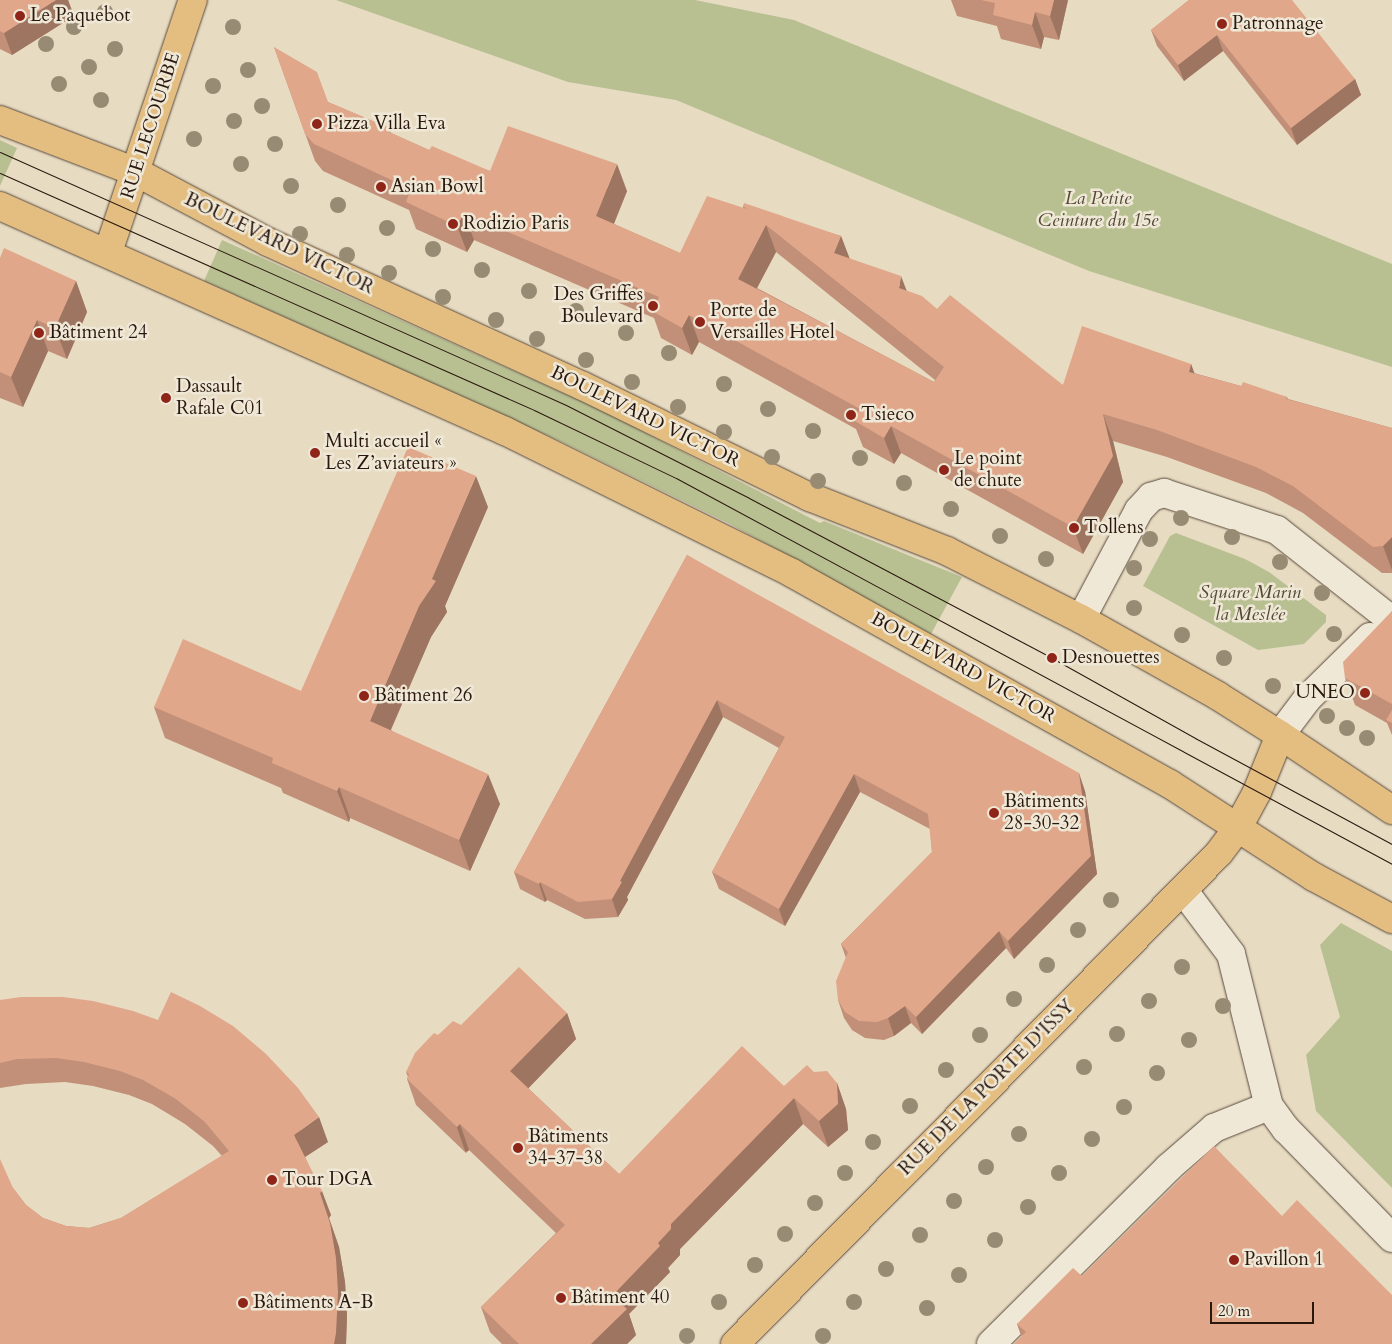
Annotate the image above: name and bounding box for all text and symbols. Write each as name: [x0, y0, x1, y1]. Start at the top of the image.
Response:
place label: Le Paquebot: [30, 5, 130, 27]
marker: Le Paquebot: [14, 10, 26, 22]
place label: Patronnage: [1232, 13, 1324, 35]
marker: Patronnage: [1216, 18, 1228, 30]
street label: RUE LECOURBE: [117, 50, 185, 202]
place label: Pizza Villa Eva: [327, 113, 446, 135]
marker: Pizza Villa Eva: [311, 118, 323, 130]
place label: Asian Bowl: [391, 176, 484, 198]
marker: Asian Bowl: [375, 181, 387, 193]
street label: BOULEVARD VICTOR: [181, 188, 377, 300]
park label: La Petite Ceinture du 15e: [1038, 188, 1158, 232]
place label: Rodizio Paris: [463, 213, 569, 235]
marker: Rodizio Paris: [447, 218, 459, 230]
place label: Des Griffes Boulevard: [554, 284, 643, 328]
marker: Des Griffes Boulevard: [647, 300, 659, 312]
place label: Porte de Versailles Hotel: [710, 300, 835, 344]
marker: Porte de Versailles Hotel: [694, 316, 706, 328]
place label: Bâtiment 24: [49, 322, 148, 344]
marker: Bâtiment 24: [33, 327, 45, 339]
street label: BOULEVARD VICTOR: [547, 361, 743, 473]
place label: Dassault Rafale C01: [176, 376, 264, 420]
marker: Dassault Rafale C01: [160, 392, 172, 404]
place label: Tsieco: [861, 404, 914, 426]
marker: Tsieco: [845, 409, 857, 421]
place label: Multi accueil « Les Z’aviateurs »: [325, 431, 456, 475]
marker: Multi accueil « Les Z’aviateurs »: [309, 447, 321, 459]
place label: Le point de chute: [954, 448, 1022, 492]
marker: Le point de chute: [938, 464, 950, 476]
place label: Tollens: [1084, 517, 1144, 539]
marker: Tollens: [1068, 522, 1080, 534]
park label: Square Marin la Meslée: [1199, 582, 1301, 626]
street label: BOULEVARD VICTOR: [867, 608, 1059, 728]
place label: Desnouettes: [1062, 647, 1160, 669]
marker: Desnouettes: [1046, 652, 1058, 664]
place label: UNEO: [1295, 682, 1355, 704]
place label: Bâtiment 26: [374, 685, 473, 707]
marker: UNEO: [1359, 687, 1371, 699]
marker: Bâtiment 26: [358, 690, 370, 702]
place label: Bâtiments 28-30-32: [1004, 791, 1084, 835]
marker: Bâtiments 28-30-32: [988, 807, 1000, 819]
street label: RUE DE LA PORTE D'ISSY: [894, 995, 1080, 1181]
place label: Bâtiments 34-37-38: [528, 1126, 608, 1170]
marker: Bâtiments 34-37-38: [512, 1142, 524, 1154]
place label: Tour DGA: [282, 1169, 373, 1191]
marker: Tour DGA: [266, 1174, 278, 1186]
place label: Pavillon 1: [1244, 1249, 1324, 1271]
marker: Pavillon 1: [1228, 1254, 1240, 1266]
place label: Bâtiment 40: [571, 1287, 670, 1309]
place label: Bâtiments A-B: [253, 1292, 373, 1314]
marker: Bâtiment 40: [555, 1292, 567, 1304]
scale bar: [1212, 1292, 1316, 1324]
marker: Bâtiments A-B: [237, 1297, 249, 1309]
text: 20 m: [1218, 1301, 1250, 1321]

